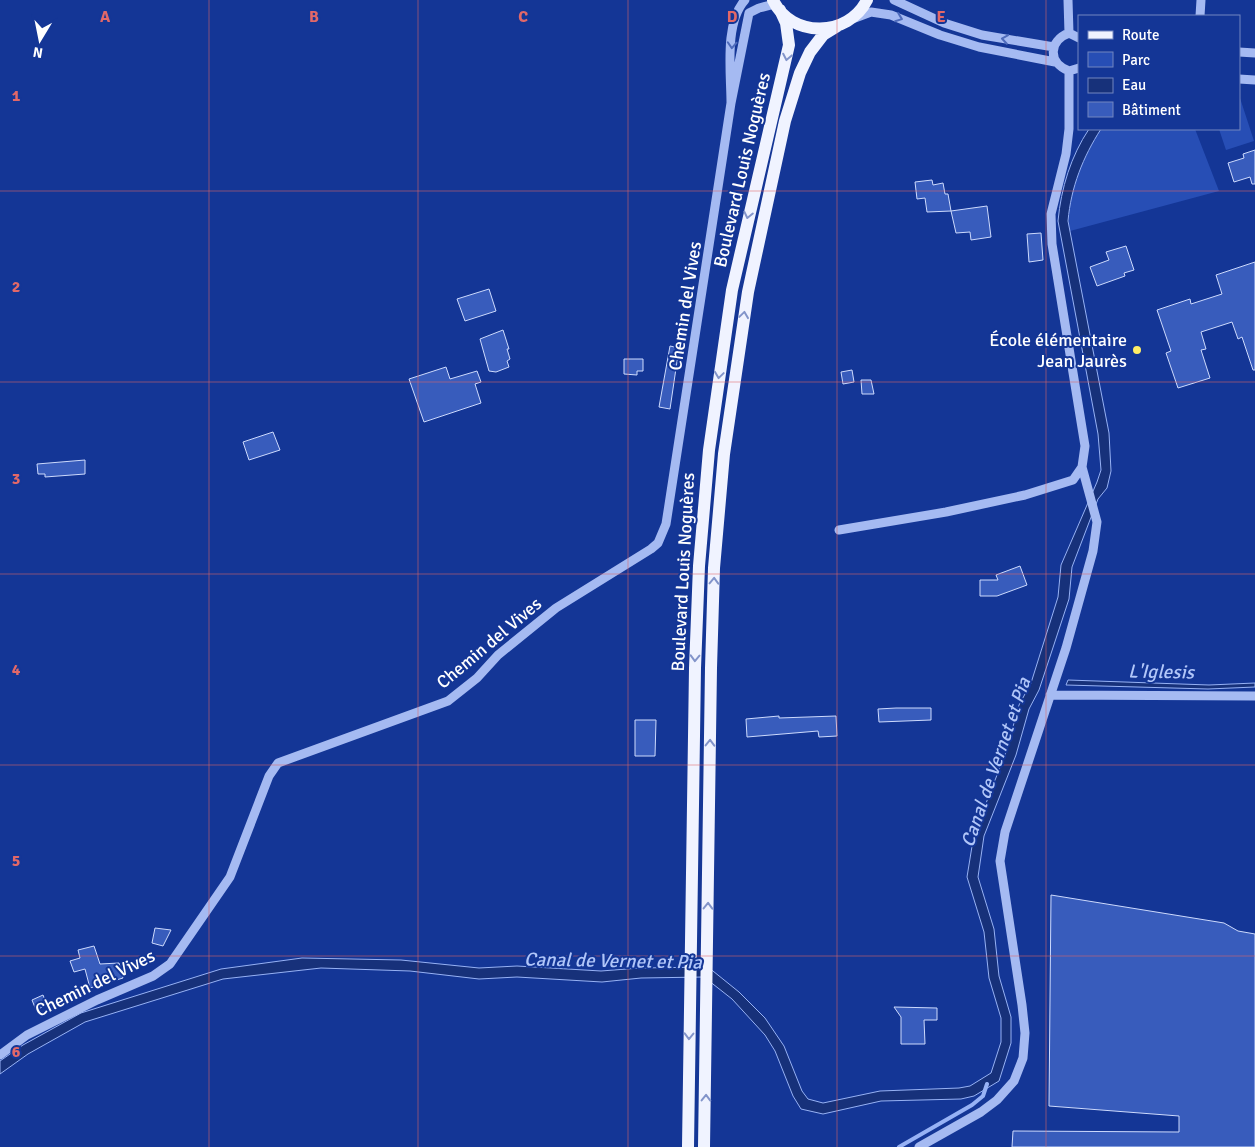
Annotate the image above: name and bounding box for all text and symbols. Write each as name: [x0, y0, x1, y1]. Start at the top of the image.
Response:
text: A: [100, 7, 111, 27]
text: B: [309, 7, 319, 27]
text: C: [518, 7, 528, 27]
text: D: [727, 7, 738, 27]
text: E: [936, 7, 946, 27]
one-way arrow: [894, 12, 903, 23]
north arrow: [15, 15, 65, 65]
legend: [1078, 15, 1240, 130]
text: Route: [1122, 26, 1159, 44]
one-way arrow: [1001, 34, 1009, 45]
one-way arrow: [726, 41, 737, 49]
text: N: [32, 43, 44, 62]
text: Parc: [1122, 51, 1150, 69]
one-way arrow: [782, 52, 792, 61]
street label: Boulevard Louis Noguères: [709, 70, 775, 269]
text: Eau: [1122, 76, 1146, 94]
text: 1: [12, 86, 21, 106]
text: Bâtiment: [1122, 101, 1181, 119]
one-way arrow: [743, 210, 754, 219]
street label: Chemin del Vives: [664, 240, 706, 372]
text: 2: [12, 277, 20, 297]
one-way arrow: [739, 311, 749, 320]
place label: École élémentaire Jean Jaurès: [989, 329, 1127, 372]
marker: École élémentaire Jean Jaurès: [1131, 344, 1143, 356]
one-way arrow: [715, 370, 725, 379]
text: 3: [12, 469, 20, 489]
street label: Boulevard Louis Noguères: [667, 472, 699, 672]
one-way arrow: [709, 577, 719, 584]
street label: Chemin del Vives: [432, 593, 546, 693]
one-way arrow: [690, 655, 700, 663]
water label: L'Iglesis: [1128, 659, 1196, 685]
text: 4: [12, 660, 21, 680]
water label: Canal de Vernet et Pia: [956, 673, 1037, 850]
one-way arrow: [704, 739, 715, 747]
text: 5: [12, 851, 20, 871]
one-way arrow: [702, 901, 713, 909]
street label: Chemin del Vives: [32, 944, 159, 1021]
water label: Canal de Vernet et Pia: [524, 947, 703, 975]
one-way arrow: [684, 1033, 694, 1041]
text: 6: [12, 1042, 21, 1062]
one-way arrow: [700, 1094, 711, 1102]

